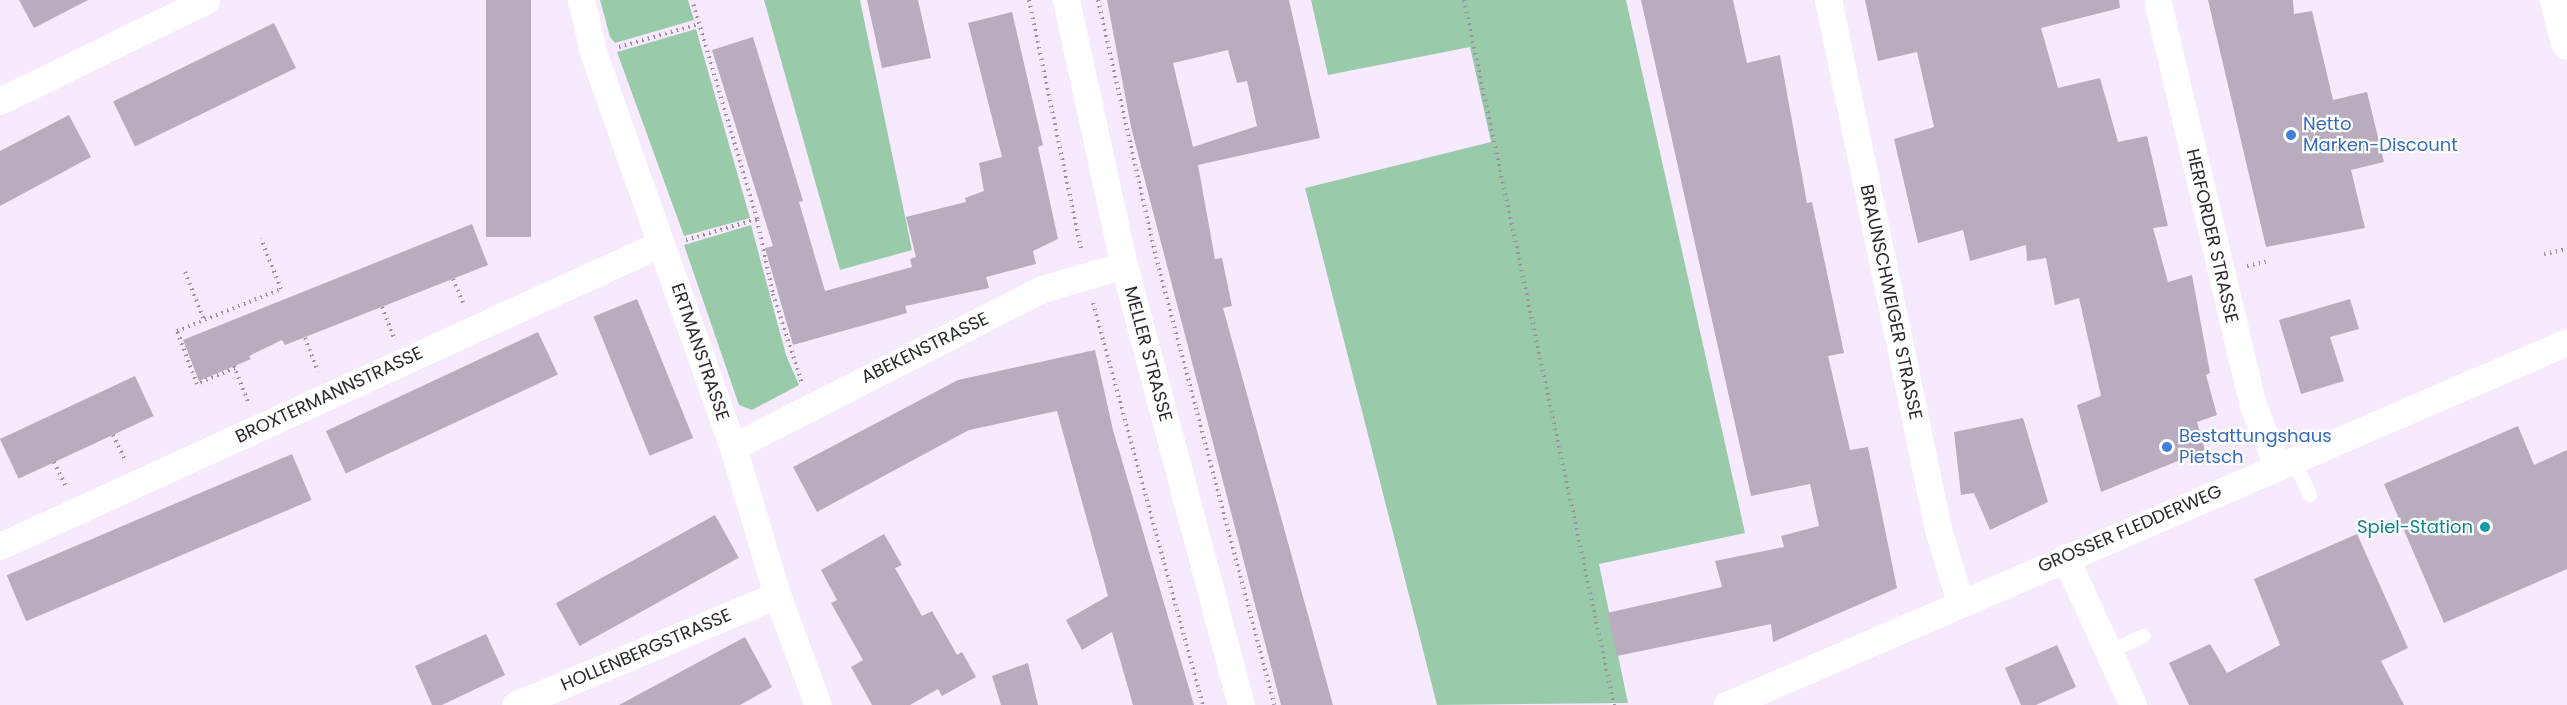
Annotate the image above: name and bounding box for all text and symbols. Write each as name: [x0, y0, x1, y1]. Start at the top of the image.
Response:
place label: Netto Marken-Discount: [2303, 114, 2458, 156]
marker: Netto Marken-Discount: [2284, 128, 2298, 142]
street label: HERFORDER STRASSE: [2181, 147, 2243, 325]
street label: BRAUNSCHWEIGER STRASSE: [1856, 182, 1926, 422]
street label: ERTMANSTRASSE: [666, 280, 734, 424]
street label: MELLER STRASSE: [1120, 284, 1176, 424]
street label: ABEKENSTRASSE: [858, 308, 992, 388]
street label: BROXTERMANNSTRASSE: [232, 342, 426, 448]
place label: Bestattungshaus Pietsch: [2179, 426, 2332, 468]
marker: Bestattungshaus Pietsch: [2160, 440, 2174, 454]
street label: GROSSER FLEDDERWEG: [2035, 480, 2225, 578]
place label: Spiel-Station: [2357, 516, 2473, 538]
marker: Spiel-Station: [2478, 520, 2492, 534]
street label: HOLLENBERGSTRASSE: [558, 604, 734, 696]

